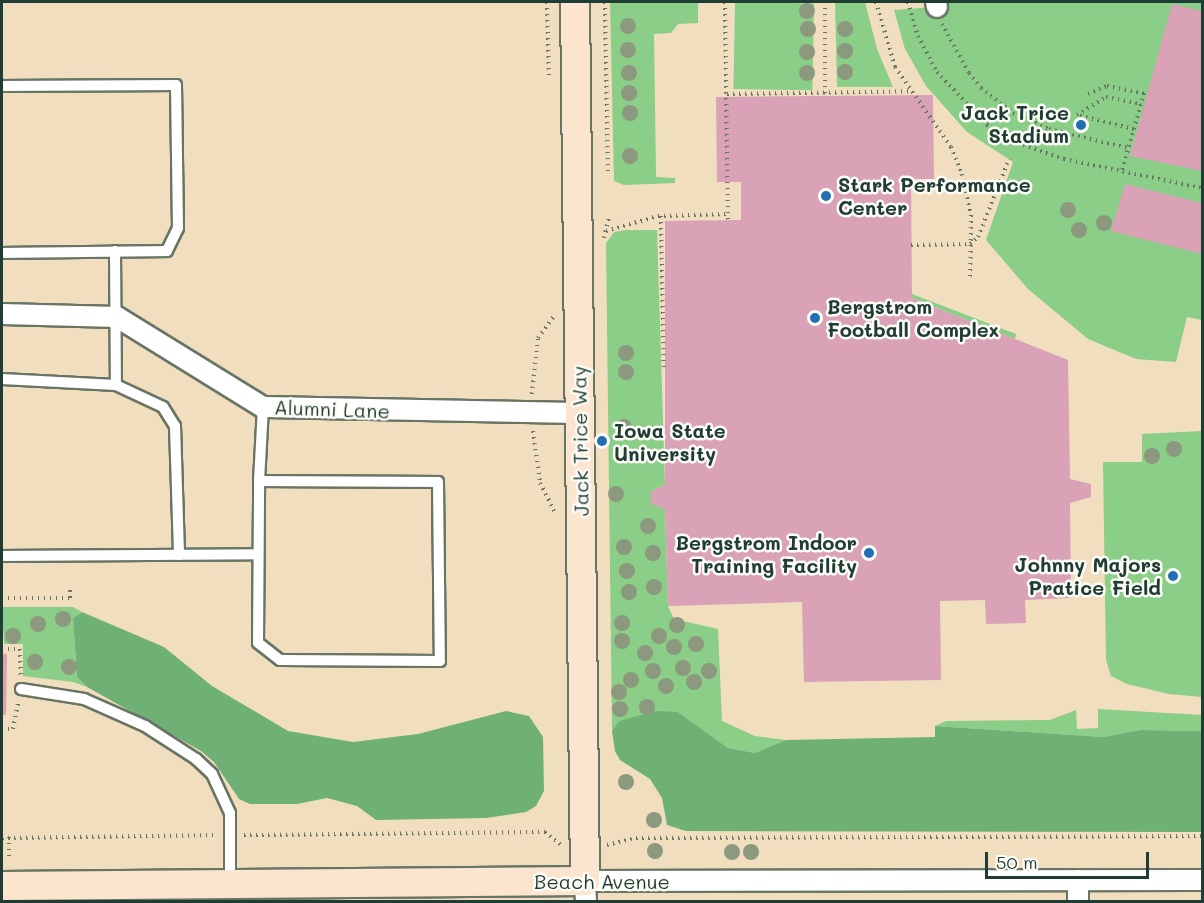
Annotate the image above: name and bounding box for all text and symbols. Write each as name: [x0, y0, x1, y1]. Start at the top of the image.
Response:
place label: Jack Trice Stadium: [961, 101, 1069, 148]
marker: Jack Trice Stadium: [1074, 118, 1088, 132]
place label: Stark Performance Center: [838, 172, 1031, 219]
marker: Stark Performance Center: [819, 189, 833, 203]
place label: Bergstrom Football Complex: [827, 294, 999, 341]
marker: Bergstrom Football Complex: [808, 311, 822, 325]
street label: Jack Trice Way: [567, 366, 593, 516]
street label: Alumni Lane: [274, 395, 390, 423]
place label: Iowa State University: [614, 418, 726, 465]
marker: Iowa State University: [595, 434, 609, 448]
place label: Bergstrom Indoor Training Facility: [676, 530, 857, 577]
marker: Bergstrom Indoor Training Facility: [862, 546, 876, 560]
place label: Johnny Majors Pratice Field: [1014, 552, 1161, 599]
marker: Johnny Majors Pratice Field: [1166, 569, 1180, 583]
scale bar: [988, 840, 1152, 878]
text: 50 m: [996, 850, 1038, 874]
street label: Beach Avenue: [534, 869, 670, 893]

